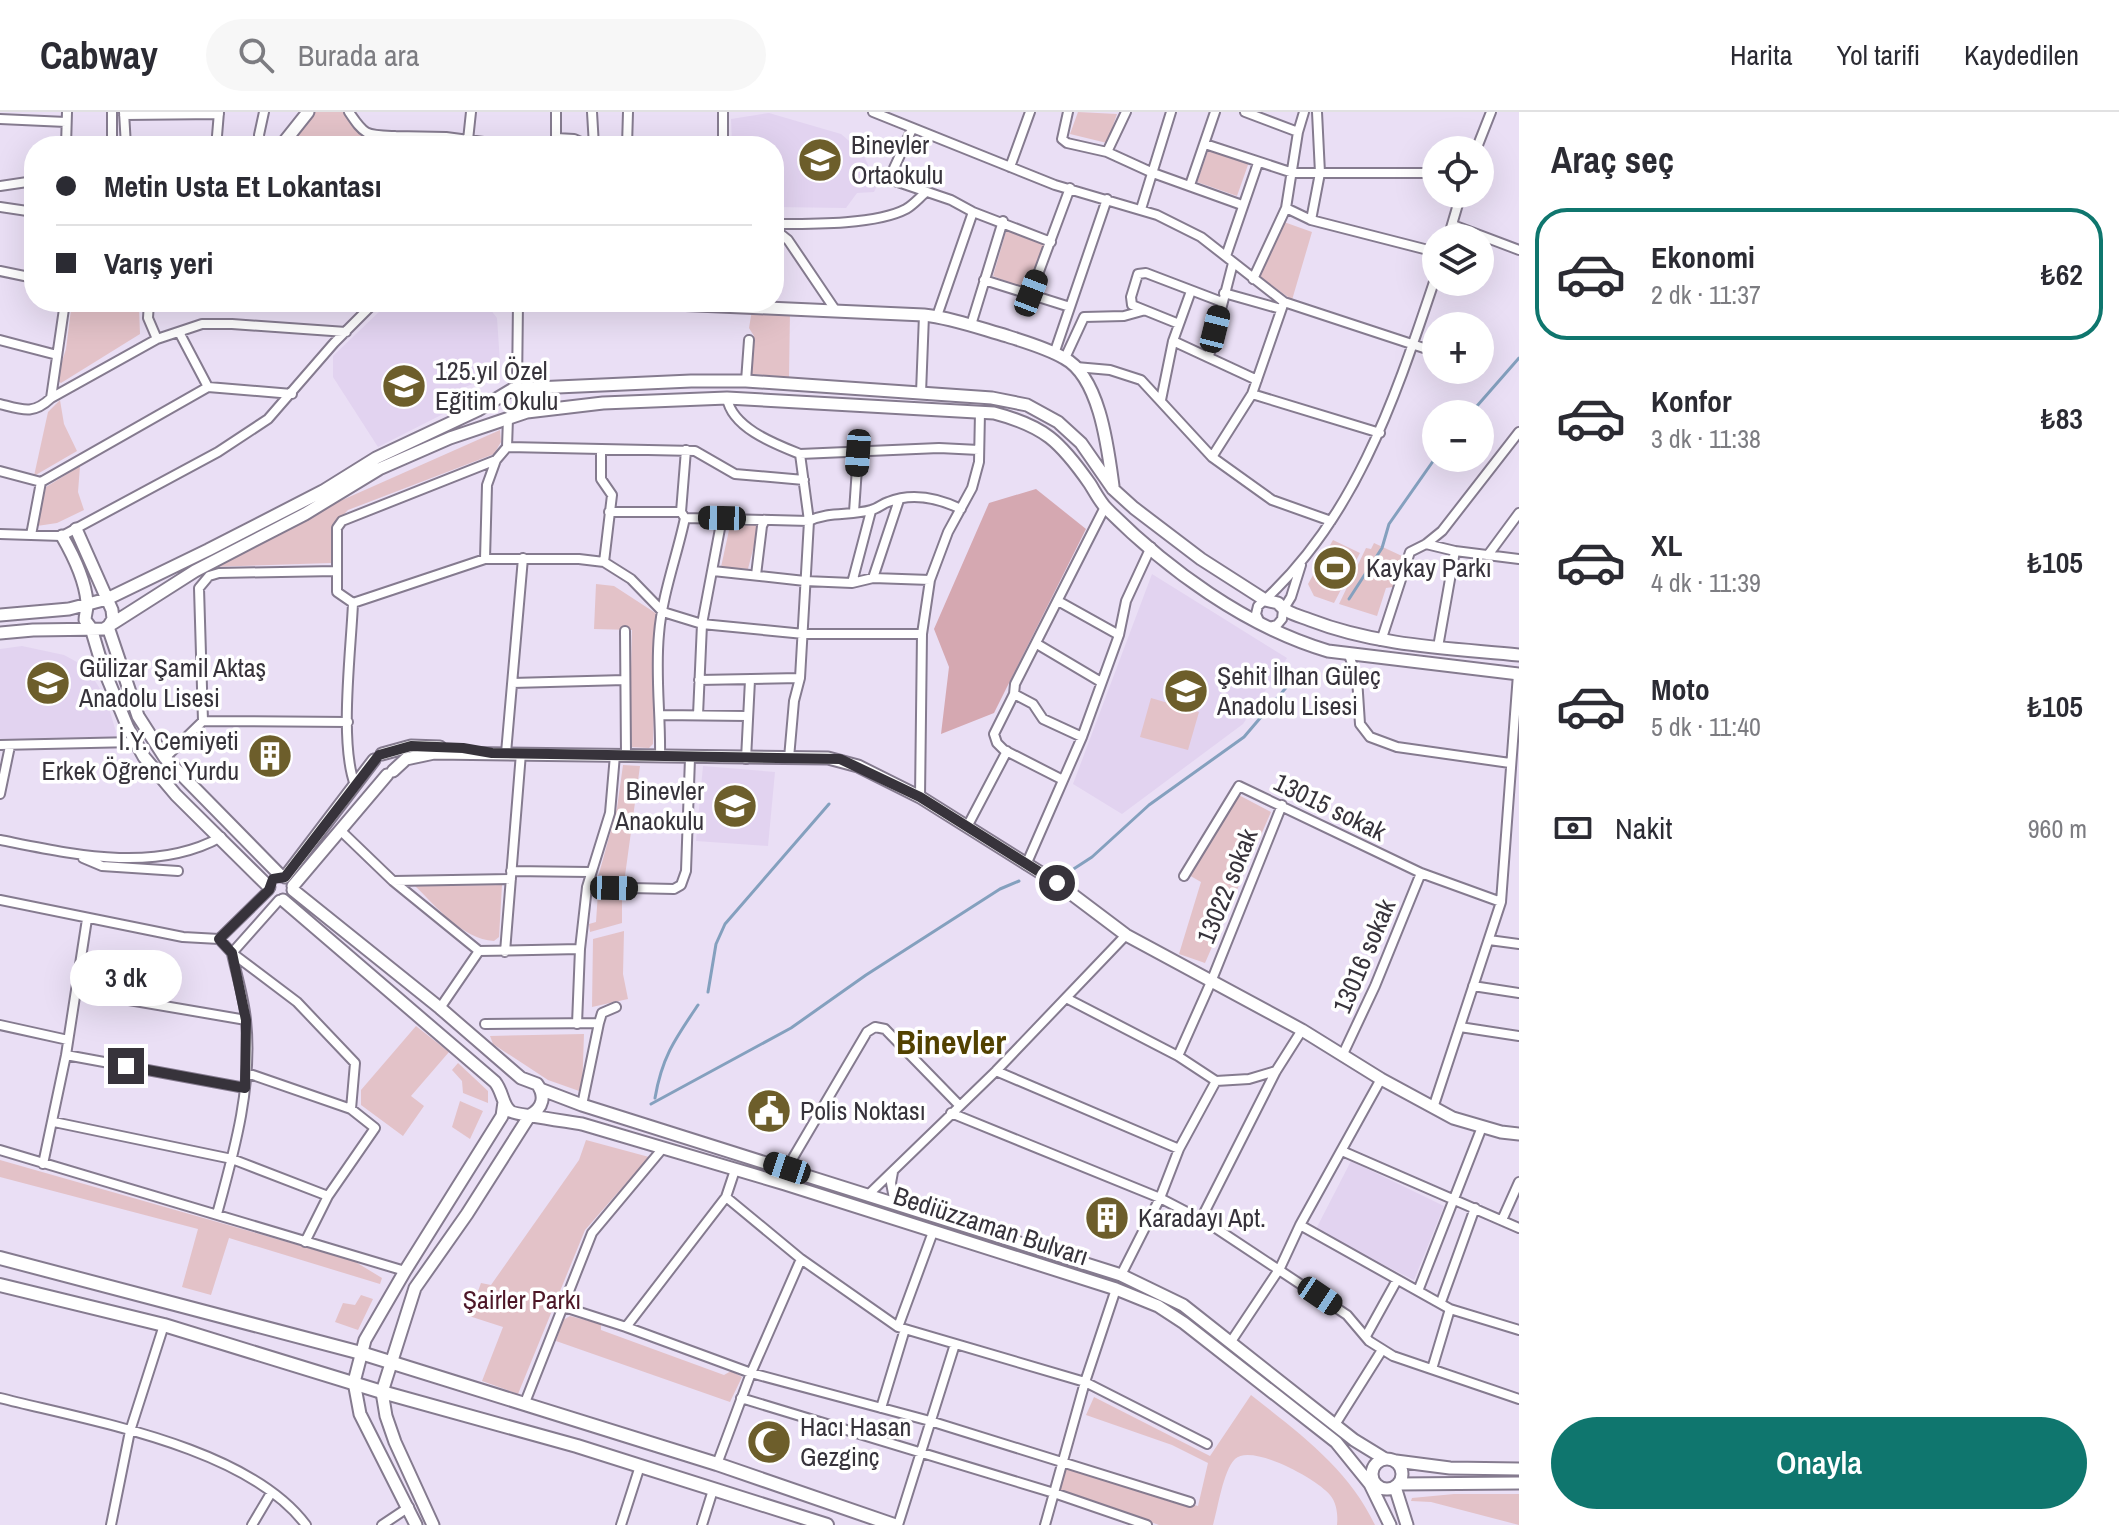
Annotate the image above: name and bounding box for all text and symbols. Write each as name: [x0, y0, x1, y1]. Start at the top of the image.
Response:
search box: [206, 19, 766, 91]
text: Cabway: [40, 30, 158, 81]
icon: search: [234, 33, 278, 77]
text: Burada ara: [298, 35, 419, 75]
text: Harita: [1730, 36, 1792, 74]
text: Yol tarifi: [1836, 36, 1920, 74]
text: Kaydedilen: [1964, 36, 2079, 74]
place label: Binevler Ortaokulu: [851, 127, 943, 192]
school or university icon: Binevler Ortaokulu: [796, 136, 844, 184]
map controls: [1422, 136, 1494, 472]
button: locate: [1422, 136, 1494, 208]
text: Araç seç: [1551, 136, 1674, 184]
text: Metin Usta Et Lokantası: [104, 166, 382, 206]
button: layers: [1422, 224, 1494, 296]
text: Ekonomi: [1651, 237, 1755, 277]
icon: car: [1555, 238, 1627, 310]
text: Varış yeri: [104, 243, 213, 283]
text: ₺62: [2041, 254, 2083, 294]
car: [1011, 266, 1051, 320]
text: 2 dk · 11:37: [1651, 277, 1761, 312]
car: [1198, 303, 1232, 355]
button: +: [1422, 312, 1494, 384]
place label: 125.yıl Özel Eğitim Okulu: [435, 353, 558, 418]
school or university icon: 125.yıl Özel Eğitim Okulu: [380, 362, 428, 410]
text: Konfor: [1651, 381, 1732, 421]
icon: car: [1555, 382, 1627, 454]
text: ₺83: [2041, 398, 2083, 438]
button: −: [1422, 400, 1494, 472]
text: 3 dk · 11:38: [1651, 421, 1761, 456]
car: [844, 428, 872, 478]
car: [698, 506, 746, 530]
text: XL: [1651, 525, 1682, 565]
icon: car: [1555, 526, 1627, 598]
text: ₺105: [2027, 542, 2083, 582]
sports icon: Kaykay Parkı: [1311, 544, 1359, 592]
place label: Kaykay Parkı: [1366, 550, 1492, 585]
text: 4 dk · 11:39: [1651, 565, 1761, 600]
place label: Gülizar Şamil Aktaş Anadolu Lisesi: [78, 650, 266, 715]
place label: Şehit İlhan Güleç Anadolu Lisesi: [1216, 658, 1381, 723]
school or university icon: Gülizar Şamil Aktaş Anadolu Lisesi: [24, 659, 72, 707]
school or university icon: Şehit İlhan Güleç Anadolu Lisesi: [1162, 667, 1210, 715]
text: Moto: [1651, 669, 1710, 709]
icon: car: [1555, 670, 1627, 742]
text: ₺105: [2027, 686, 2083, 726]
text: 5 dk · 11:40: [1651, 709, 1761, 744]
place label: İ.Y. Cemiyeti Erkek Öğrenci Yurdu: [41, 723, 239, 788]
building icon: İ.Y. Cemiyeti Erkek Öğrenci Yurdu: [246, 732, 294, 780]
street label: 13015 sokak: [1268, 764, 1393, 849]
place label: Binevler Anaokulu: [614, 773, 704, 838]
school or university icon: Binevler Anaokulu: [711, 782, 759, 830]
icon: cash: [1551, 806, 1595, 850]
text: Nakit: [1615, 808, 1672, 848]
text: 960 m: [2028, 811, 2087, 846]
street label: 13022 sokak: [1188, 823, 1266, 948]
route start: [1039, 865, 1075, 901]
car: [590, 876, 638, 900]
street label: 13016 sokak: [1324, 893, 1403, 1018]
callout: 3 dk: [70, 950, 182, 1006]
text: 3 dk: [105, 960, 147, 995]
district label: Binevler: [896, 1019, 1006, 1065]
route end: [108, 1048, 144, 1084]
public building icon: Polis Noktası: [745, 1087, 793, 1135]
place label: Polis Noktası: [800, 1093, 926, 1128]
car: [760, 1149, 814, 1187]
street label: Bediüzzaman Bulvarı: [889, 1178, 1093, 1273]
building icon: Karadayı Apt.: [1083, 1194, 1131, 1242]
place label: Karadayı Apt.: [1138, 1200, 1266, 1235]
car: [1293, 1273, 1347, 1319]
park label: Şairler Parkı: [463, 1282, 581, 1317]
place label: Hacı Hasan Gezginç: [800, 1409, 911, 1474]
button: Onayla: [1551, 1417, 2087, 1509]
mosque icon: Hacı Hasan Gezginç: [745, 1418, 793, 1466]

